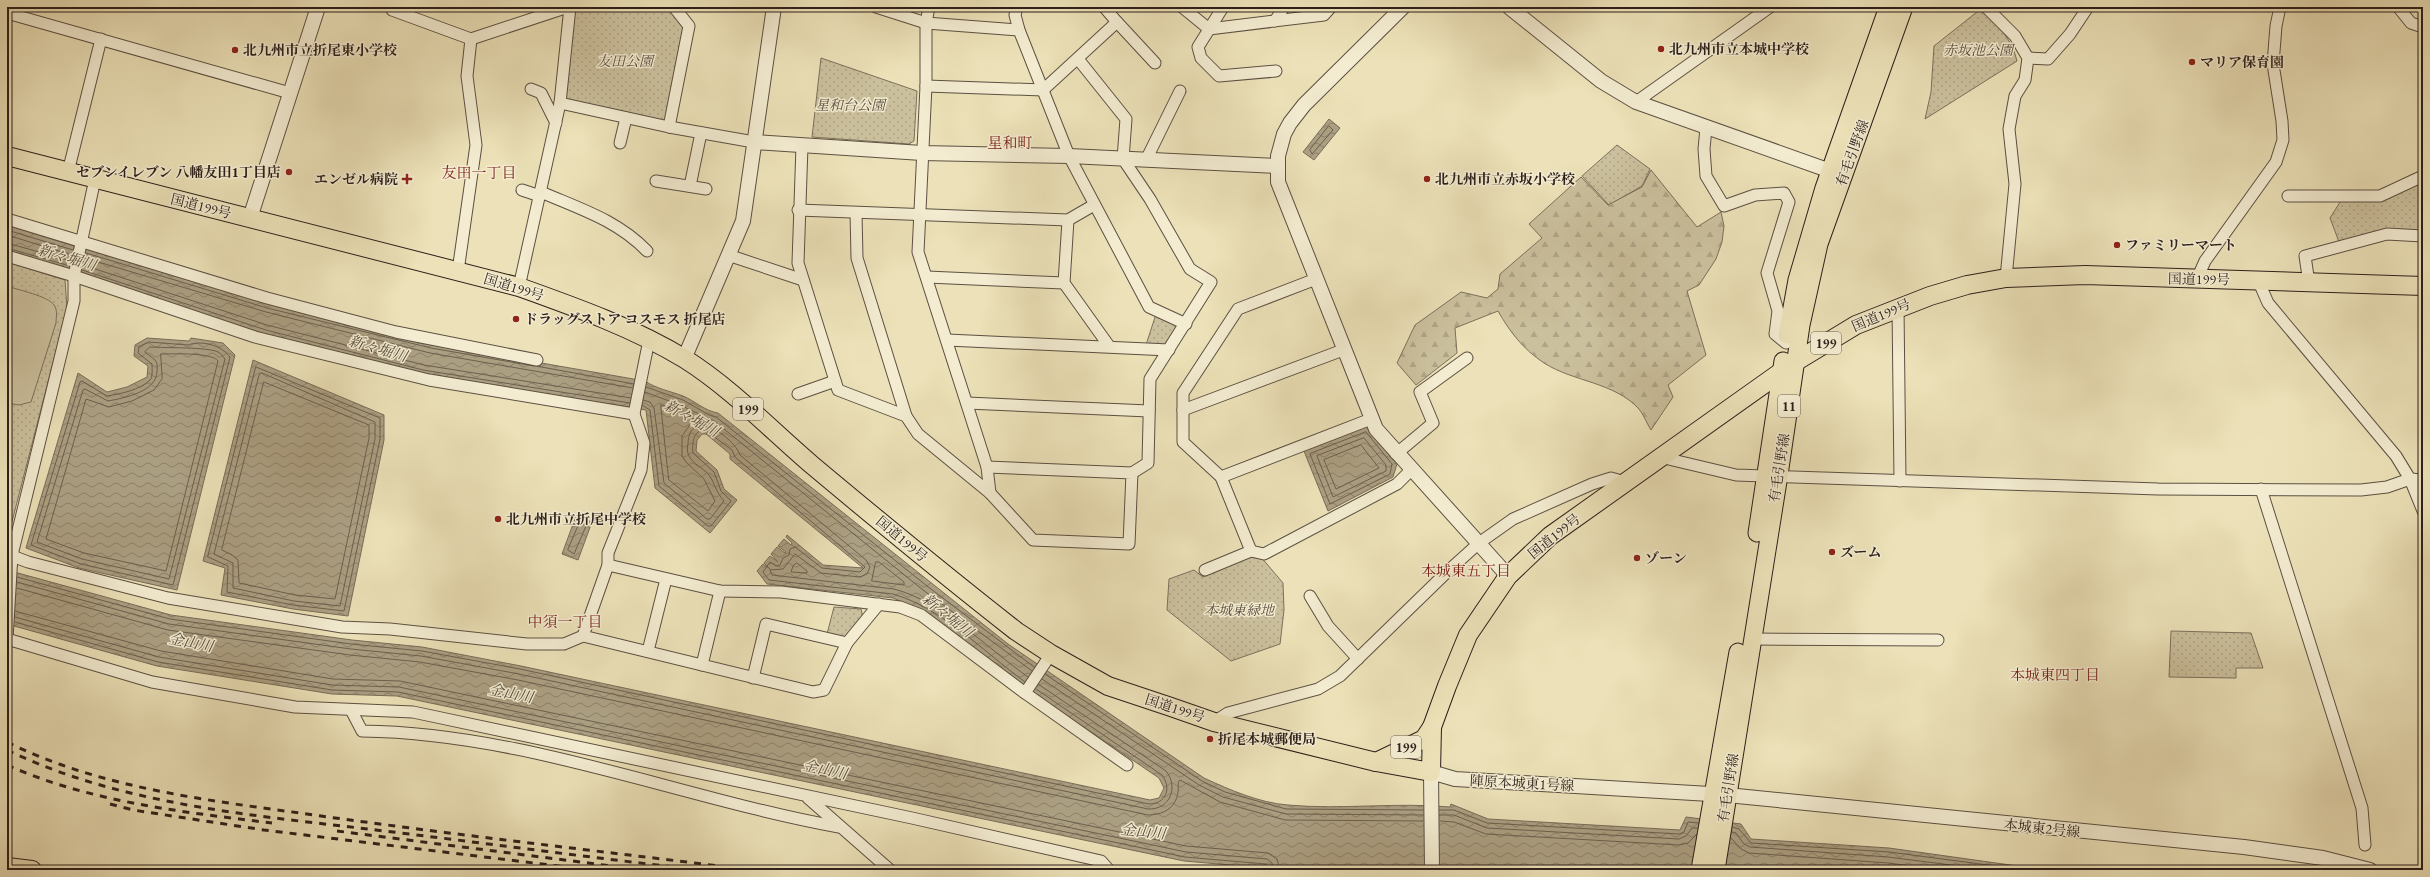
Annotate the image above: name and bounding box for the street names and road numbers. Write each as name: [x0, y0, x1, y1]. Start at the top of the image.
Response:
street label: 有毛引野線: [1832, 117, 1872, 189]
street label: 国道199号: [169, 190, 233, 222]
street label: 国道199号: [482, 269, 546, 305]
street label: 国道199号: [2168, 269, 2230, 289]
street label: 国道199号: [1849, 295, 1913, 335]
road number: 199: [1811, 332, 1841, 354]
road number: 11: [1778, 395, 1800, 417]
road number: 199: [733, 398, 763, 420]
street label: 有毛引野線: [1765, 432, 1793, 504]
street label: 国道199号: [1524, 509, 1584, 563]
street label: 国道199号: [872, 512, 932, 566]
street label: 国道199号: [1143, 690, 1207, 726]
road number: 199: [1391, 736, 1421, 758]
street label: 有毛引野線: [1714, 752, 1742, 824]
street label: 陣原本城東1号線: [1469, 771, 1575, 795]
street label: 本城東2号線: [2003, 815, 2081, 841]

